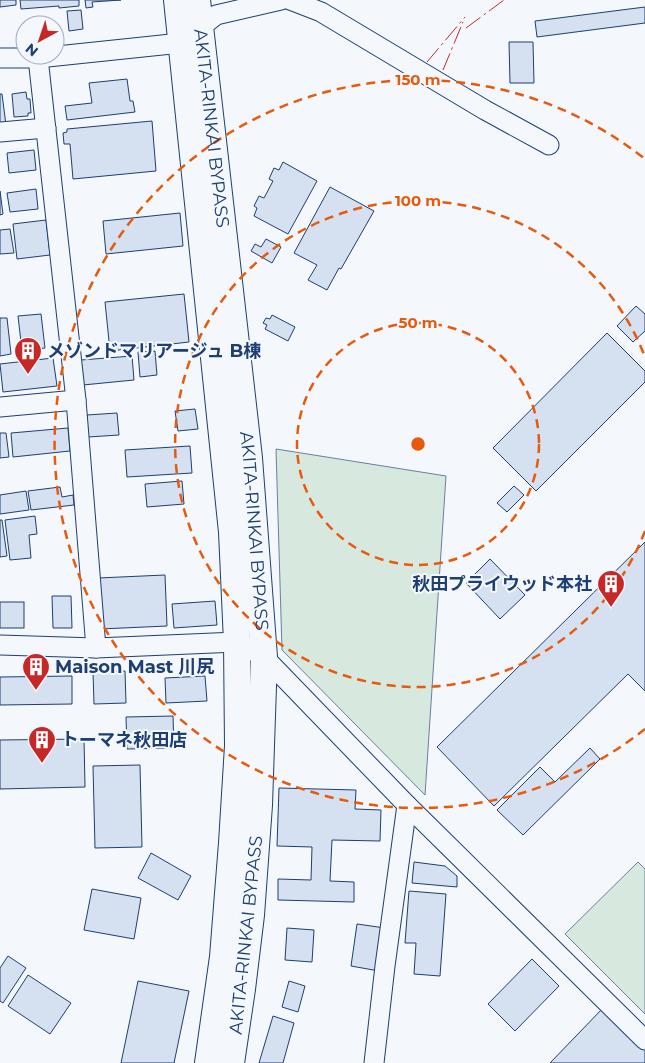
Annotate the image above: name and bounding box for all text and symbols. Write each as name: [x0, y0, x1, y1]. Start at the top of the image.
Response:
north arrow: [15, 15, 65, 65]
street label: AKITA-RINKAI BYPASS: [189, 28, 234, 229]
text: N: [22, 39, 42, 60]
text: 150 m: [396, 70, 440, 89]
text: 100 m: [395, 191, 441, 210]
text: 50 m: [398, 313, 438, 332]
building icon: メゾンドマリアージュ B棟: [13, 336, 43, 375]
place label: メゾンドマリアージュ B棟: [47, 340, 261, 362]
street label: AKITA-RINKAI BYPASS: [235, 430, 273, 631]
centre of rings: [409, 435, 427, 453]
building icon: 秋田プライウッド本社: [596, 569, 626, 608]
place label: 秋田プライウッド本社: [412, 573, 592, 595]
building icon: Maison Mast 川尻: [21, 652, 51, 691]
place label: Maison Mast 川尻: [55, 656, 214, 678]
building icon: トーマネ秋田店: [27, 725, 57, 764]
place label: トーマネ秋田店: [61, 729, 187, 751]
street label: AKITA-RINKAI BYPASS: [225, 834, 267, 1036]

